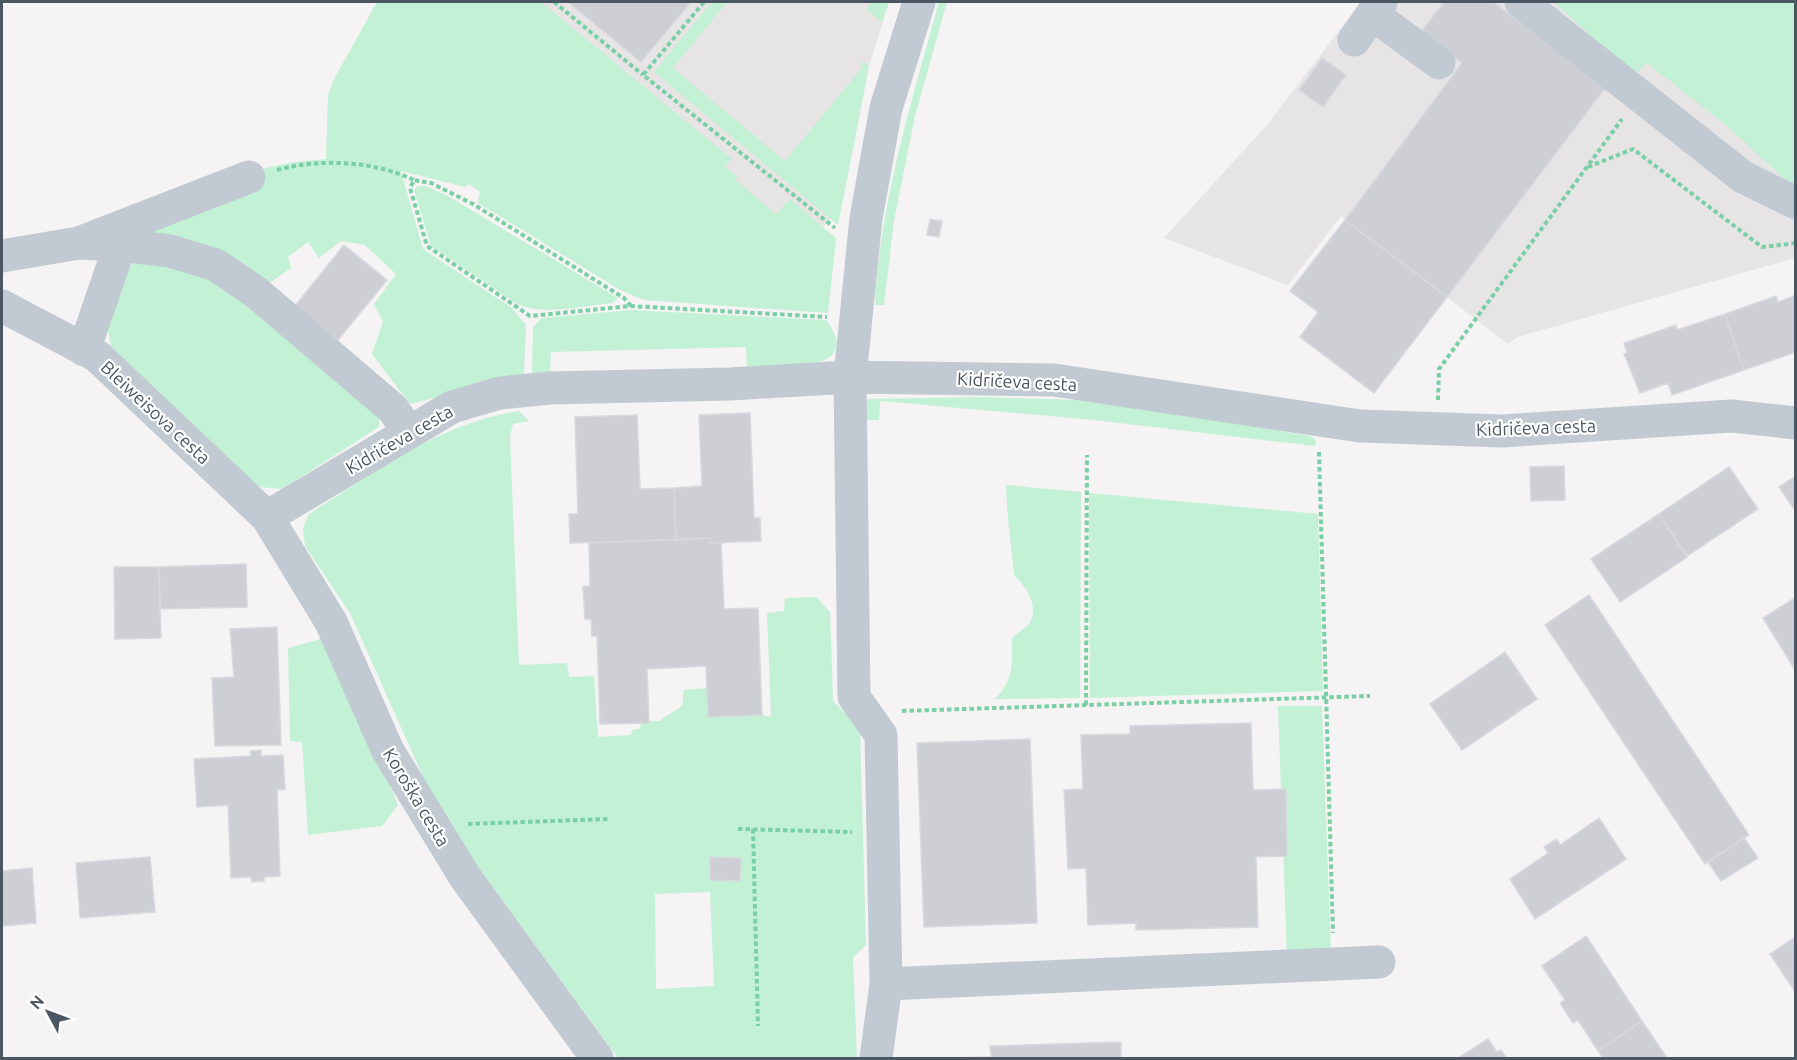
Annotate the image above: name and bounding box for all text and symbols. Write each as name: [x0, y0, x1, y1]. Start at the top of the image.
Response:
street label: Bleiweisova cesta: [97, 356, 215, 468]
street label: Kidričeva cesta: [956, 368, 1078, 394]
street label: Kidričeva cesta: [342, 400, 456, 478]
street label: Kidričeva cesta: [1476, 415, 1596, 439]
street label: Koroška cesta: [380, 744, 454, 850]
north arrow: [18, 982, 78, 1042]
text: N: [26, 992, 47, 1013]

